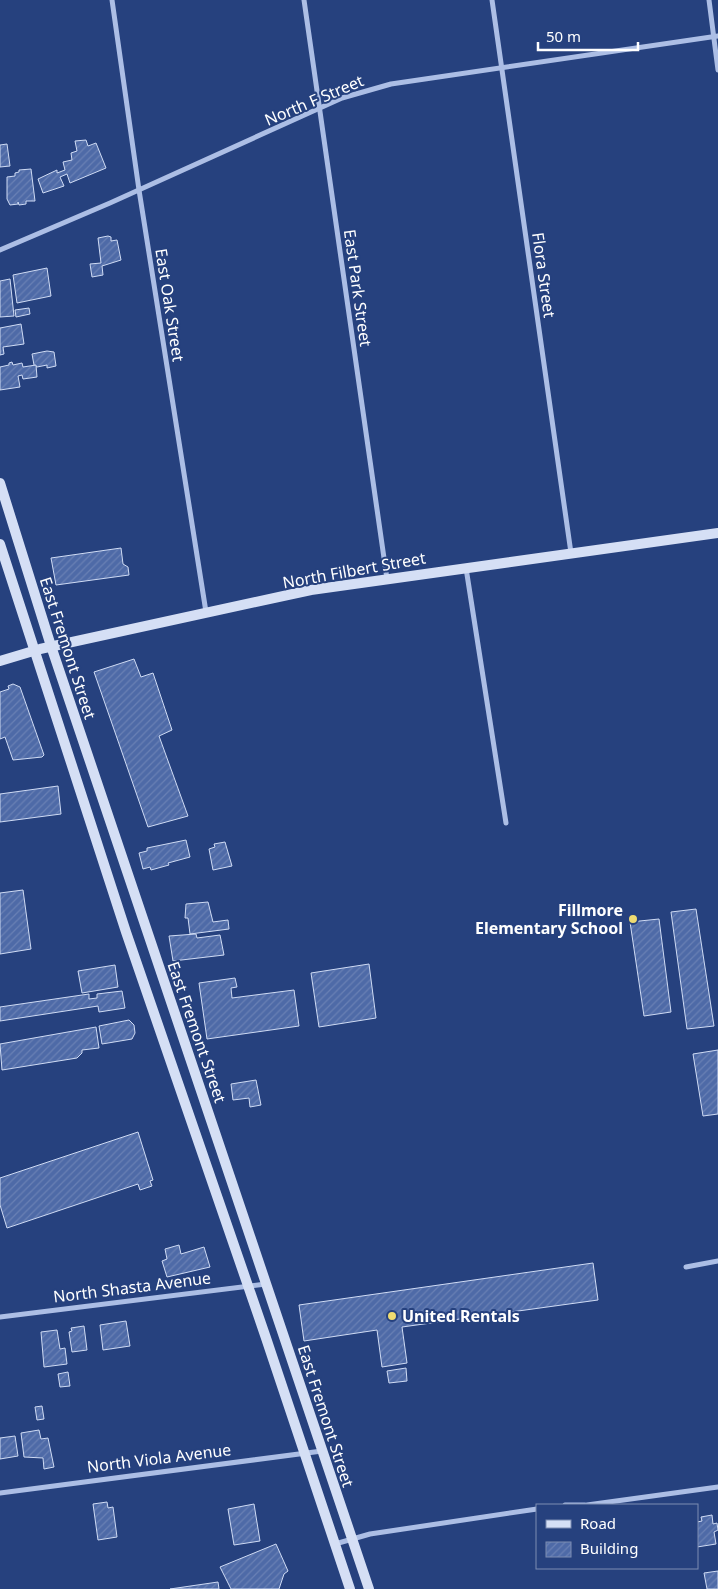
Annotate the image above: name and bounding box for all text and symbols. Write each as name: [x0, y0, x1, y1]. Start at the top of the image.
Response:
scale bar: [538, 20, 638, 52]
text: 50 m: [546, 26, 581, 46]
street label: North F Street: [261, 69, 367, 131]
street label: East Park Street: [339, 228, 377, 348]
street label: Flora Street: [527, 231, 561, 319]
street label: East Oak Street: [150, 247, 190, 363]
street label: North Filbert Street: [281, 547, 427, 593]
street label: East Fremont Street: [35, 574, 101, 722]
place label: Fillmore Elementary School: [475, 899, 623, 939]
marker: Fillmore Elementary School: [627, 913, 639, 925]
street label: East Fremont Street: [162, 958, 232, 1106]
street label: North Shasta Avenue: [52, 1266, 212, 1308]
place label: United Rentals: [402, 1305, 520, 1327]
marker: United Rentals: [386, 1310, 398, 1322]
street label: East Fremont Street: [293, 1342, 359, 1490]
street label: North Viola Avenue: [86, 1438, 232, 1478]
legend: [536, 1504, 698, 1569]
text: Road: [580, 1513, 616, 1533]
text: Building: [580, 1538, 638, 1558]

